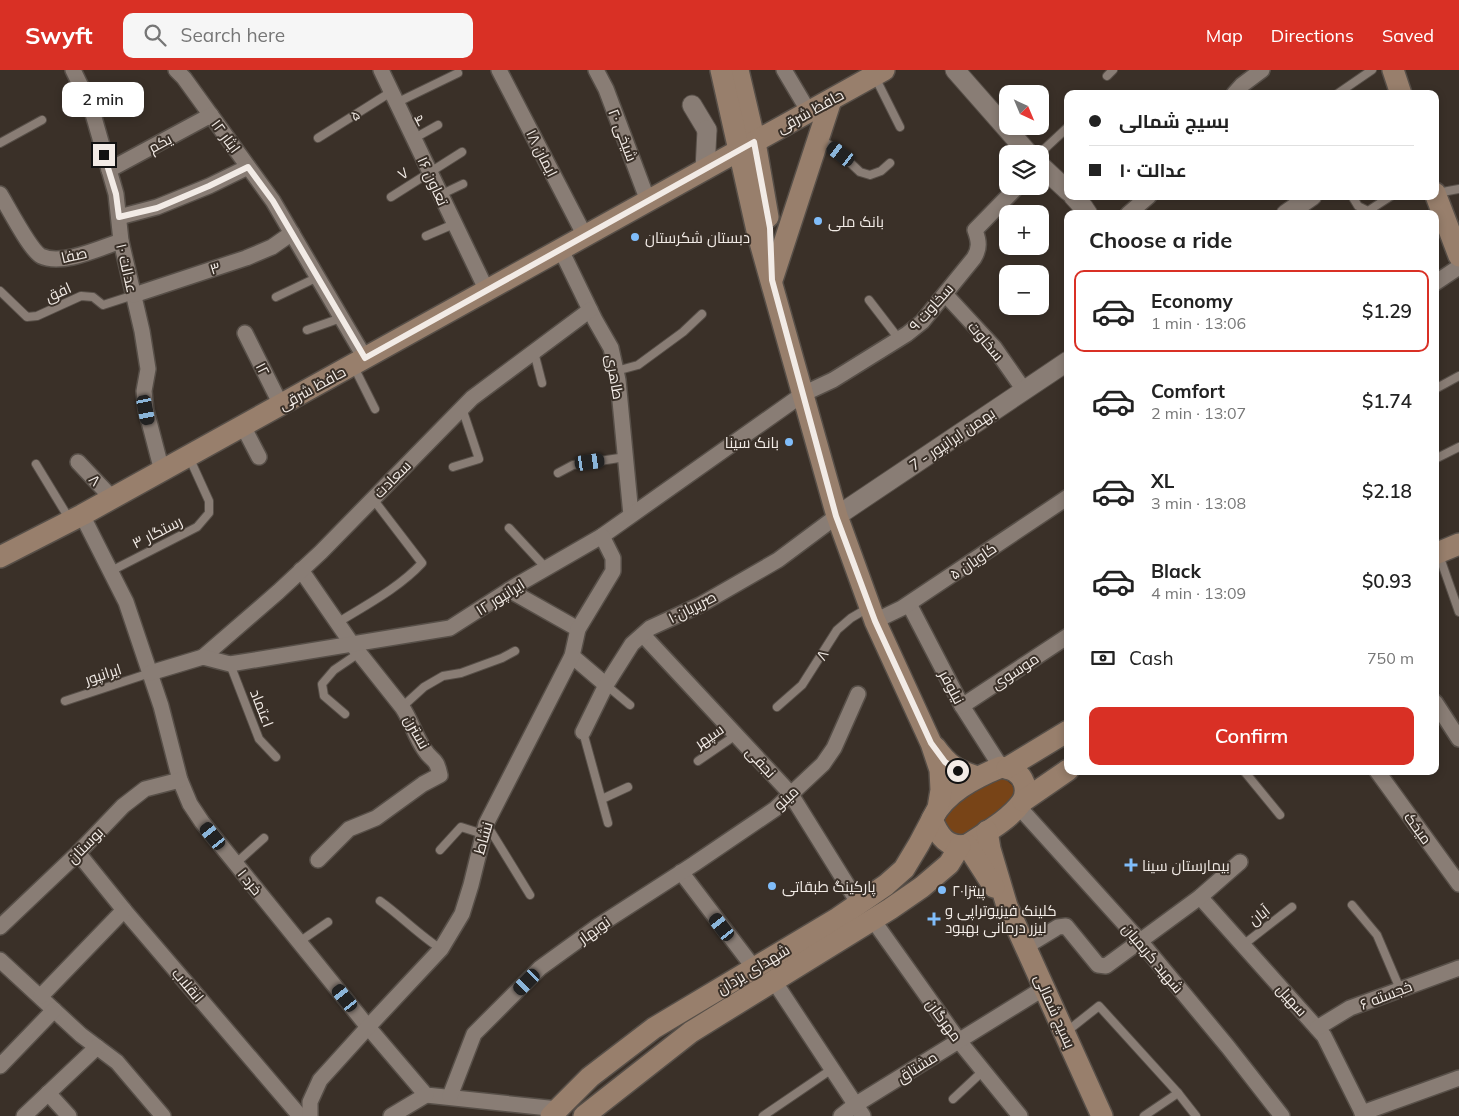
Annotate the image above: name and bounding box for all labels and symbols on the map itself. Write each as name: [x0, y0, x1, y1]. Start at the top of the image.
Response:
callout: 2 min: [63, 82, 145, 118]
street label: حافظ شرقی: [773, 85, 847, 138]
north arrow: [999, 85, 1049, 135]
street label: ۵: [346, 105, 364, 125]
street label: شیخی ۲۰: [603, 106, 642, 164]
street label: ۴: [410, 109, 428, 131]
street label: ایثار ۱۲: [207, 115, 245, 157]
street label: ایمان ۱۸: [521, 126, 562, 180]
street label: یکم: [145, 129, 175, 158]
car: [824, 139, 857, 169]
route end: [93, 144, 115, 166]
street label: تعاون ۱۶: [413, 153, 453, 209]
street label: ۷: [394, 162, 412, 184]
place label: بانک ملی: [828, 212, 884, 232]
marker: بانک ملی: [812, 215, 824, 227]
place label: دبستان شکرستان: [645, 228, 750, 248]
marker: دبستان شکرستان: [629, 231, 641, 243]
street label: عدالت ۱۰: [112, 242, 142, 294]
street label: صفا: [59, 243, 89, 267]
street label: ۳: [207, 257, 223, 279]
street label: افق: [42, 278, 74, 307]
street label: سخاوت ۹: [905, 279, 957, 335]
street label: سخاوت: [964, 317, 1008, 365]
street label: طاهری: [601, 353, 628, 401]
street label: ۱۲: [252, 359, 274, 379]
street label: حافظ شرقی: [275, 362, 349, 415]
car: [135, 394, 156, 426]
street label: بهمن ایرانپور - 7: [906, 403, 999, 475]
place label: بانک سینا: [725, 433, 779, 452]
marker: بانک سینا: [783, 436, 795, 448]
car: [574, 452, 605, 472]
street label: سعادت: [369, 456, 415, 502]
street label: ۸: [85, 470, 105, 490]
street label: رستگار ۳: [129, 511, 185, 553]
street label: کاویان ۵: [946, 538, 1001, 584]
street label: ایرانپور ۱۲: [472, 575, 528, 620]
street label: صریریان۱۰: [665, 587, 720, 628]
street label: ۸: [811, 646, 833, 664]
street label: موسوی: [988, 649, 1043, 694]
street label: ایرانپور: [81, 659, 124, 690]
street label: نیلوفر: [935, 666, 969, 707]
street label: اعتماد: [246, 686, 278, 730]
street label: نسترن: [399, 712, 434, 753]
street label: سپهر: [690, 719, 728, 754]
street label: نجفی: [741, 742, 780, 782]
route start: [947, 760, 969, 782]
street label: مینو: [770, 782, 802, 814]
street label: میخک: [1400, 808, 1436, 848]
car: [197, 820, 228, 852]
street label: نشاط: [469, 820, 497, 856]
street label: بوستان: [63, 823, 108, 868]
place label: بیمارستان سینا: [1142, 856, 1230, 876]
marker: بیمارستان سینا: [1124, 858, 1138, 872]
street label: خرد ۱: [234, 865, 266, 899]
place label: پارکینگ طبقاتی: [782, 877, 876, 897]
marker: پارکینگ طبقاتی: [766, 880, 778, 892]
place label: پیتزا۲۰: [952, 881, 985, 901]
marker: پیتزا۲۰: [936, 884, 948, 896]
place label: کلینک فیزیوتراپی و لیزر درمانی بهبود: [945, 901, 1057, 938]
street label: آبان: [1244, 901, 1274, 930]
car: [706, 911, 737, 943]
street label: نوبهار: [573, 912, 614, 949]
marker: کلینک فیزیوتراپی و لیزر درمانی بهبود: [927, 912, 941, 926]
street label: شهید کریمیان: [1117, 919, 1188, 997]
street label: شهدای یزدان: [713, 940, 793, 999]
street label: انقلاب: [168, 964, 208, 1006]
car: [511, 966, 542, 998]
street label: بسیج شمالی: [1028, 971, 1080, 1052]
street label: خجسته ۶: [1357, 976, 1415, 1014]
street label: سهیل: [1272, 980, 1312, 1021]
car: [329, 982, 360, 1014]
street label: مهرگان: [921, 995, 966, 1046]
street label: مشتاق: [893, 1047, 941, 1088]

